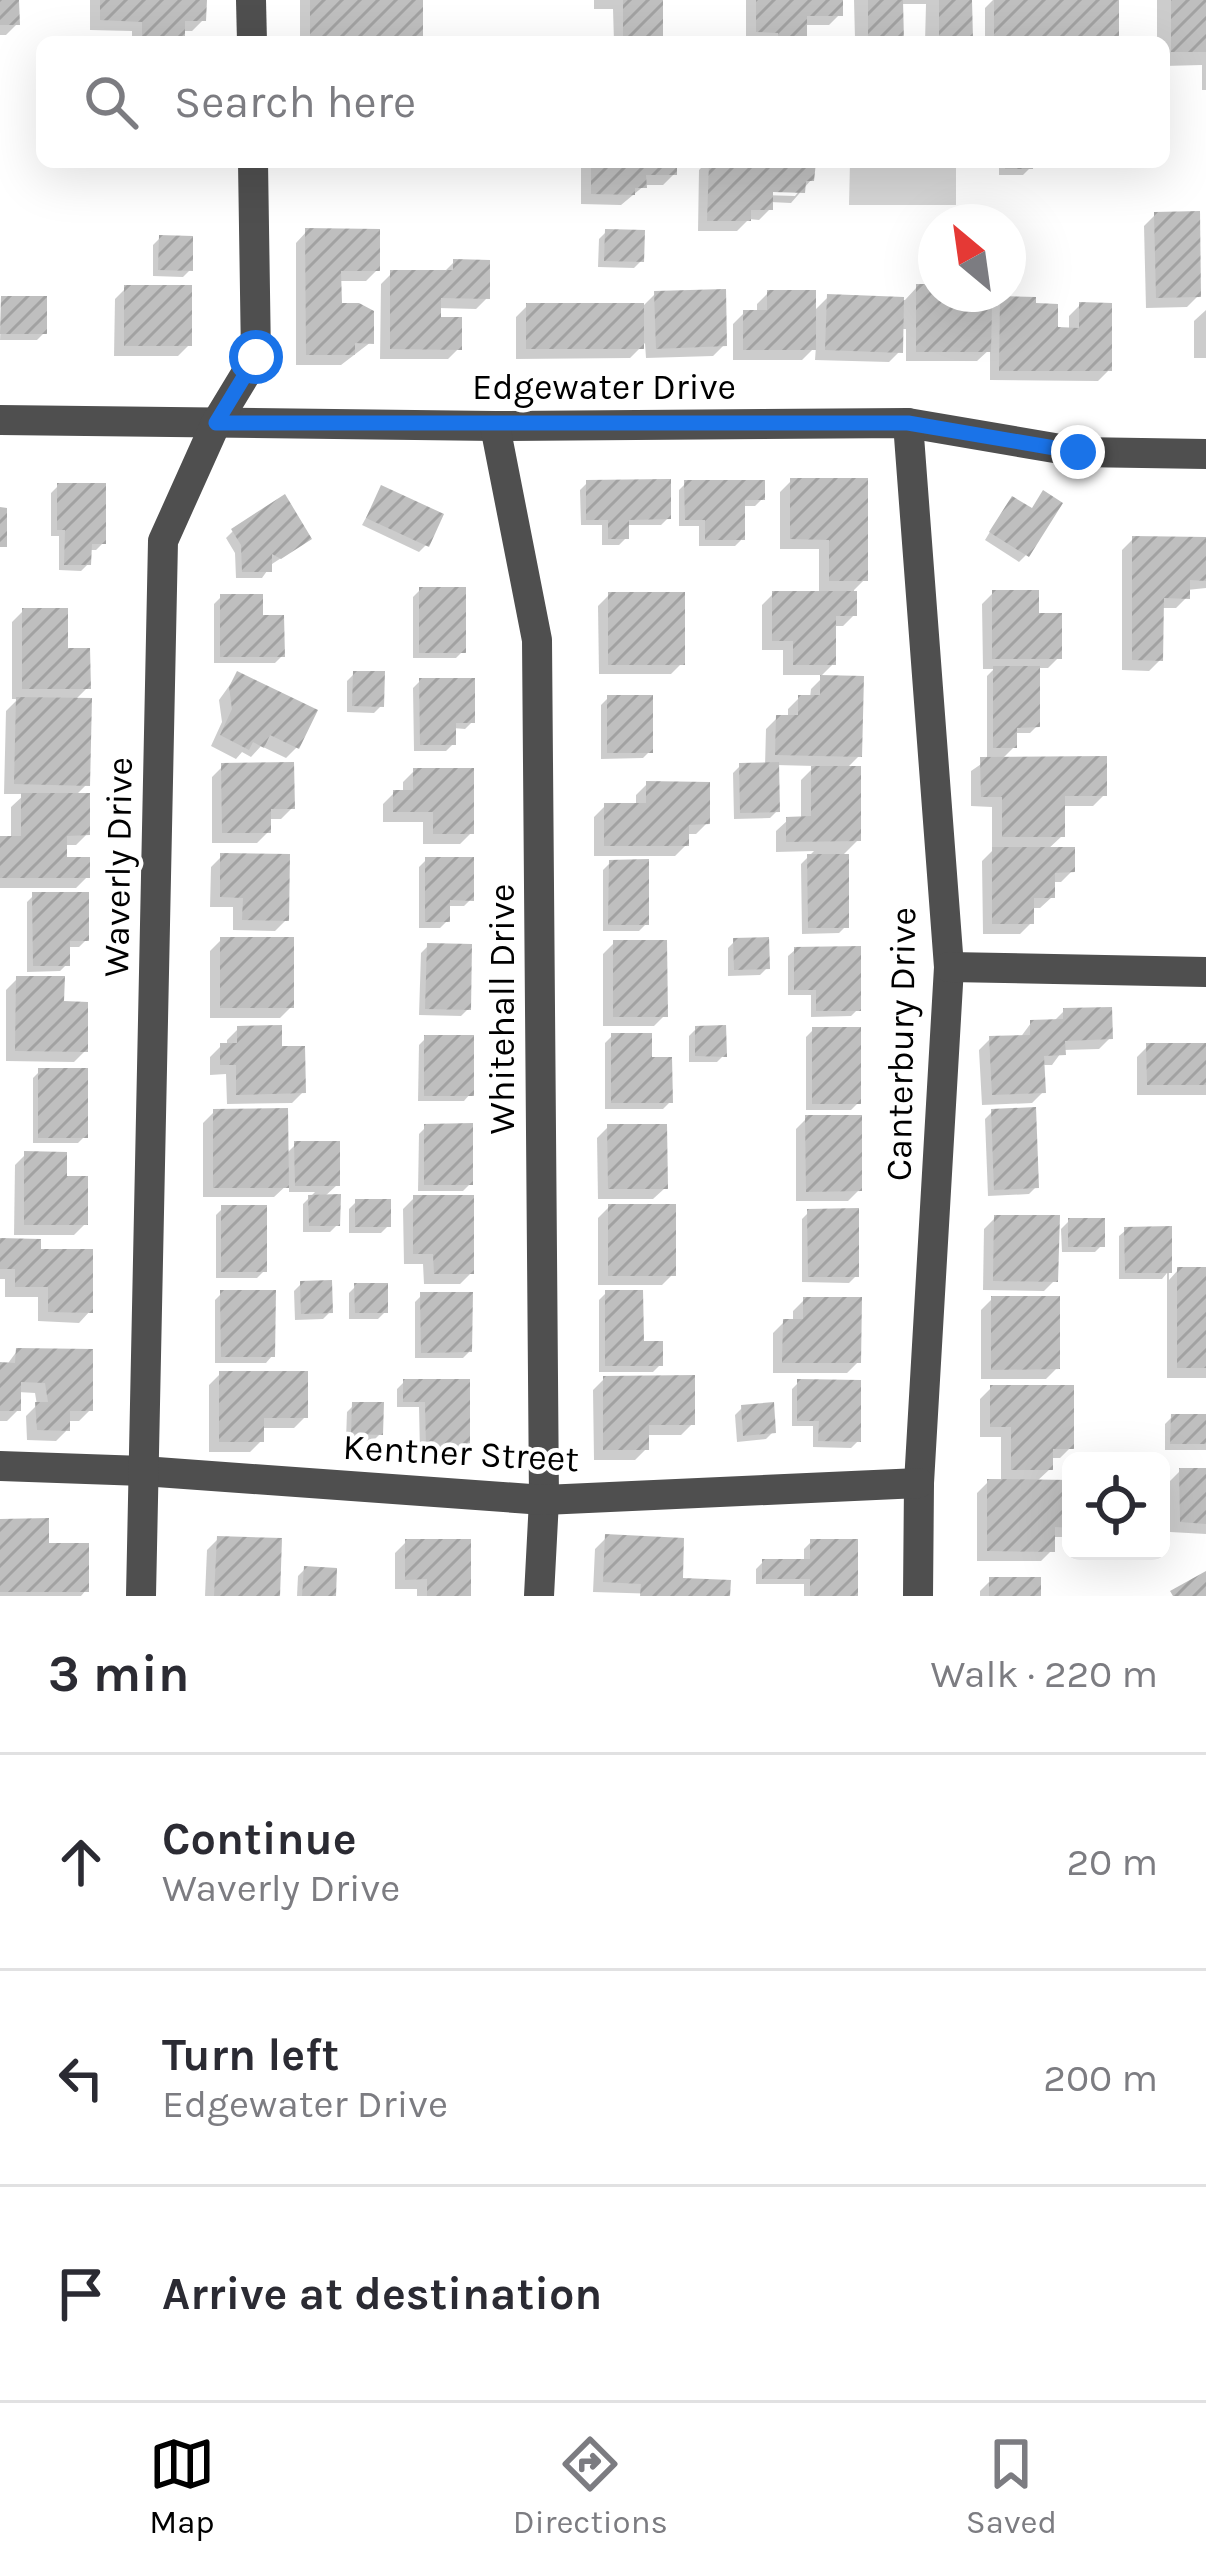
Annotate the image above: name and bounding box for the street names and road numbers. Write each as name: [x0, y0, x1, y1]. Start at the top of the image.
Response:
street label: Edgewater Drive: [472, 366, 736, 408]
street label: Waverly Drive: [95, 757, 141, 977]
street label: Whitehall Drive: [481, 884, 523, 1135]
street label: Canterbury Drive: [878, 907, 924, 1181]
street label: Kentner Street: [342, 1426, 580, 1480]

